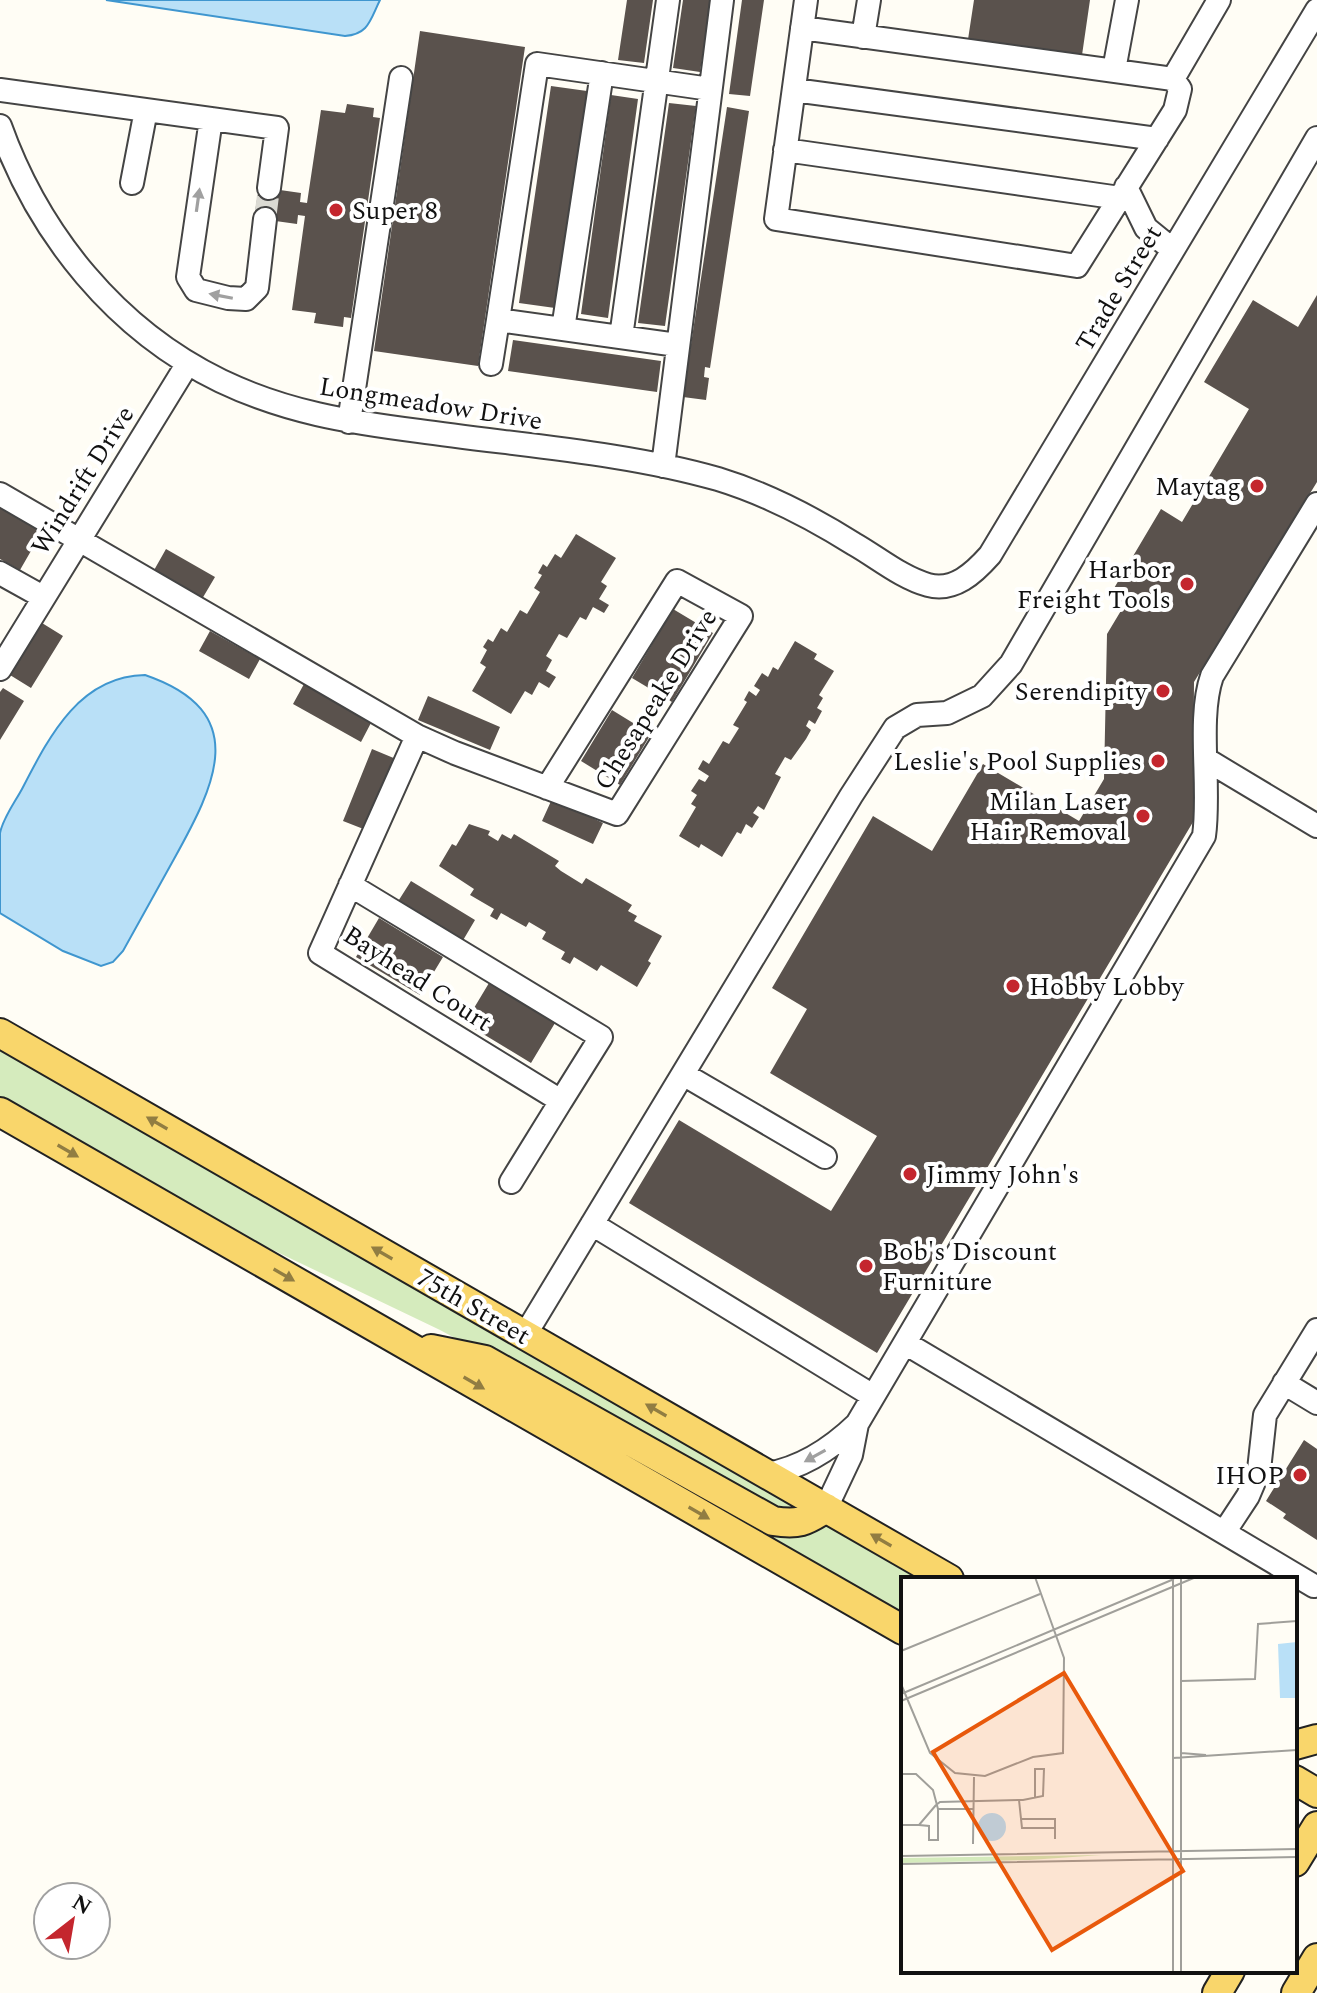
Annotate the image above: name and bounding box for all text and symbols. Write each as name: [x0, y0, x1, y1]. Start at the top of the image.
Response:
one-way arrow: [192, 187, 205, 212]
place label: Super 8: [352, 191, 438, 231]
marker: Super 8: [327, 201, 345, 219]
street label: Trade Street: [1065, 217, 1173, 360]
one-way arrow: [208, 289, 233, 302]
street label: Longmeadow Drive: [316, 367, 545, 441]
street label: Windrift Drive: [21, 398, 145, 563]
place label: Maytag: [1155, 467, 1241, 507]
marker: Maytag: [1248, 477, 1266, 495]
place label: Harbor Freight Tools: [1017, 550, 1171, 620]
marker: Harbor Freight Tools: [1178, 575, 1196, 593]
street label: Chesapeake Drive: [584, 601, 728, 798]
place label: Serendipity: [1015, 672, 1149, 712]
marker: Serendipity: [1154, 682, 1172, 700]
place label: Leslie's Pool Supplies: [893, 742, 1142, 782]
marker: Leslie's Pool Supplies: [1149, 752, 1167, 770]
place label: Milan Laser Hair Removal: [969, 782, 1127, 852]
marker: Milan Laser Hair Removal: [1134, 807, 1152, 825]
street label: Bayhead Court: [335, 916, 500, 1042]
place label: Hobby Lobby: [1029, 967, 1185, 1007]
marker: Hobby Lobby: [1004, 977, 1022, 995]
one-way arrow: [145, 1116, 168, 1130]
one-way arrow: [57, 1144, 79, 1158]
place label: Jimmy John's: [926, 1155, 1079, 1195]
marker: Jimmy John's: [901, 1165, 919, 1183]
place label: Bob's Discount Furniture: [882, 1232, 1057, 1302]
one-way arrow: [371, 1246, 393, 1260]
marker: Bob's Discount Furniture: [857, 1257, 875, 1275]
street label: 75th Street: [409, 1258, 538, 1355]
one-way arrow: [273, 1268, 296, 1282]
one-way arrow: [463, 1376, 485, 1390]
one-way arrow: [645, 1403, 667, 1417]
one-way arrow: [804, 1449, 827, 1463]
place label: IHOP: [1215, 1456, 1284, 1496]
marker: IHOP: [1291, 1466, 1309, 1484]
one-way arrow: [688, 1506, 711, 1520]
one-way arrow: [870, 1533, 892, 1547]
inset map: [901, 1577, 1297, 1973]
north arrow: [32, 1881, 112, 1961]
text: N: [65, 1886, 98, 1924]

